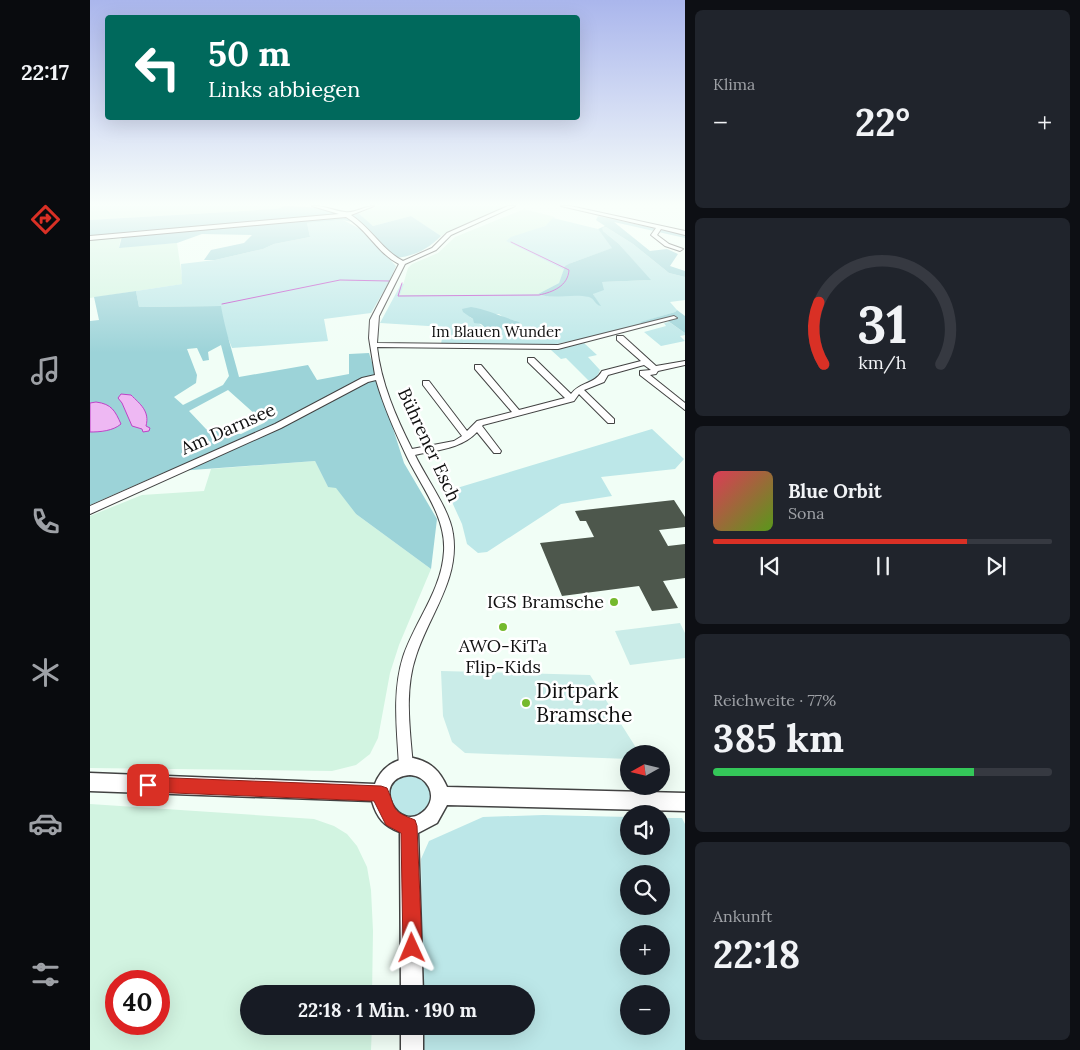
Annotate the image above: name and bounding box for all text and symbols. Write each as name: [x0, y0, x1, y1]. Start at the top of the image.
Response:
text: 50 m: [208, 31, 291, 76]
icon: left: [125, 35, 190, 100]
text: 22:17: [21, 58, 69, 86]
text: Klima: [713, 74, 755, 94]
text: Links abbiegen: [208, 75, 360, 103]
text: 22°: [855, 98, 910, 146]
text: −: [713, 105, 728, 141]
text: +: [1037, 105, 1052, 141]
icon: directions: [28, 202, 63, 237]
text: 31: [857, 291, 908, 357]
street label: Im Blauen Wunder: [431, 322, 561, 341]
text: km/h: [858, 351, 907, 374]
icon: music: [28, 353, 63, 388]
street label: Bührener Esch: [393, 384, 466, 506]
street label: Am Darnsee: [176, 397, 279, 460]
text: Blue Orbit: [788, 479, 882, 503]
text: Sona: [788, 503, 824, 523]
icon: phone: [28, 504, 63, 539]
icon: previous: [756, 552, 784, 580]
icon: pause: [869, 552, 897, 580]
icon: next: [982, 552, 1010, 580]
place label: IGS Bramsche: [487, 590, 604, 613]
marker: IGS Bramsche: [608, 596, 620, 608]
marker: AWO-KiTa Flip-Kids: [497, 621, 509, 633]
place label: AWO-KiTa Flip-Kids: [458, 634, 547, 678]
icon: climate: [28, 655, 63, 690]
place label: Dirtpark Bramsche: [536, 677, 632, 728]
text: Reichweite · 77%: [713, 690, 836, 710]
marker: Dirtpark Bramsche: [520, 697, 532, 709]
text: 385 km: [713, 714, 844, 762]
north arrow: [620, 745, 670, 795]
map controls: [620, 745, 670, 1035]
pin: [127, 764, 169, 806]
icon: arrive: [134, 771, 162, 799]
button: sound: [620, 805, 670, 855]
icon: car: [28, 806, 63, 841]
button: search: [620, 865, 670, 915]
text: Ankunft: [713, 906, 772, 926]
position arrow: [385, 921, 437, 973]
button: +: [620, 925, 670, 975]
text: 22:18: [713, 930, 800, 978]
icon: filters: [28, 957, 63, 992]
speed limit sign: 40: [105, 970, 170, 1035]
button: −: [620, 985, 670, 1035]
text: 22:18 · 1 Min. · 190 m: [298, 998, 477, 1022]

